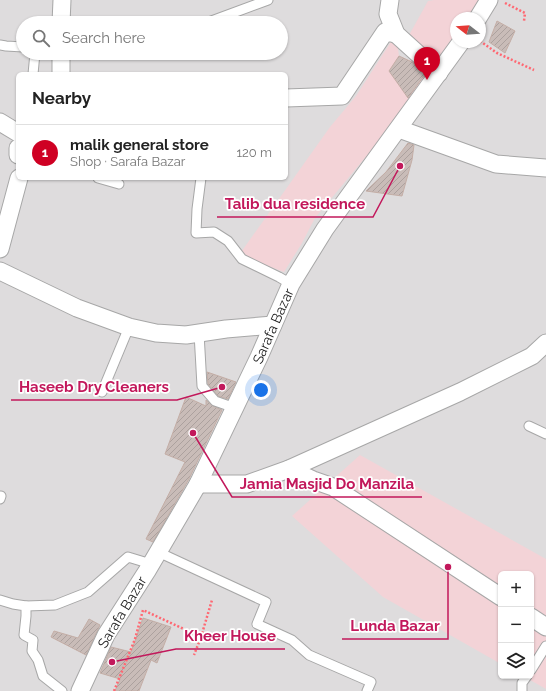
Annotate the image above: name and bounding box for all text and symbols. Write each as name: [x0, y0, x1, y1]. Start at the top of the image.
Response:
north arrow: [450, 12, 486, 48]
search box: [16, 16, 288, 60]
icon: search: [30, 27, 52, 49]
text: Search here: [62, 29, 145, 47]
pin: 1: [414, 47, 440, 80]
text: Nearby: [32, 88, 91, 108]
text: malik general store: [70, 136, 209, 154]
text: 1: [42, 145, 48, 160]
text: 120 m: [236, 145, 272, 160]
text: Shop · Sarafa Bazar: [70, 154, 185, 169]
callout: Talib dua residence: [217, 190, 373, 217]
text: Talib dua residence: [225, 195, 365, 213]
street label: Sarafa Bazar: [249, 286, 297, 366]
callout: Haseeb Dry Cleaners: [11, 373, 177, 400]
text: Haseeb Dry Cleaners: [19, 378, 169, 396]
your location: [251, 380, 271, 400]
callout: Jamia Masjid Do Manzila: [232, 470, 422, 497]
text: Jamia Masjid Do Manzila: [240, 475, 415, 493]
map controls: [498, 571, 534, 679]
button: +: [498, 571, 534, 607]
street label: Sarafa Bazar: [94, 573, 150, 651]
button: −: [498, 607, 534, 643]
callout: Lunda Bazar: [342, 612, 448, 639]
text: Lunda Bazar: [350, 617, 440, 635]
callout: Kheer House: [176, 622, 285, 649]
text: Kheer House: [184, 627, 276, 645]
button: layers: [498, 643, 534, 679]

